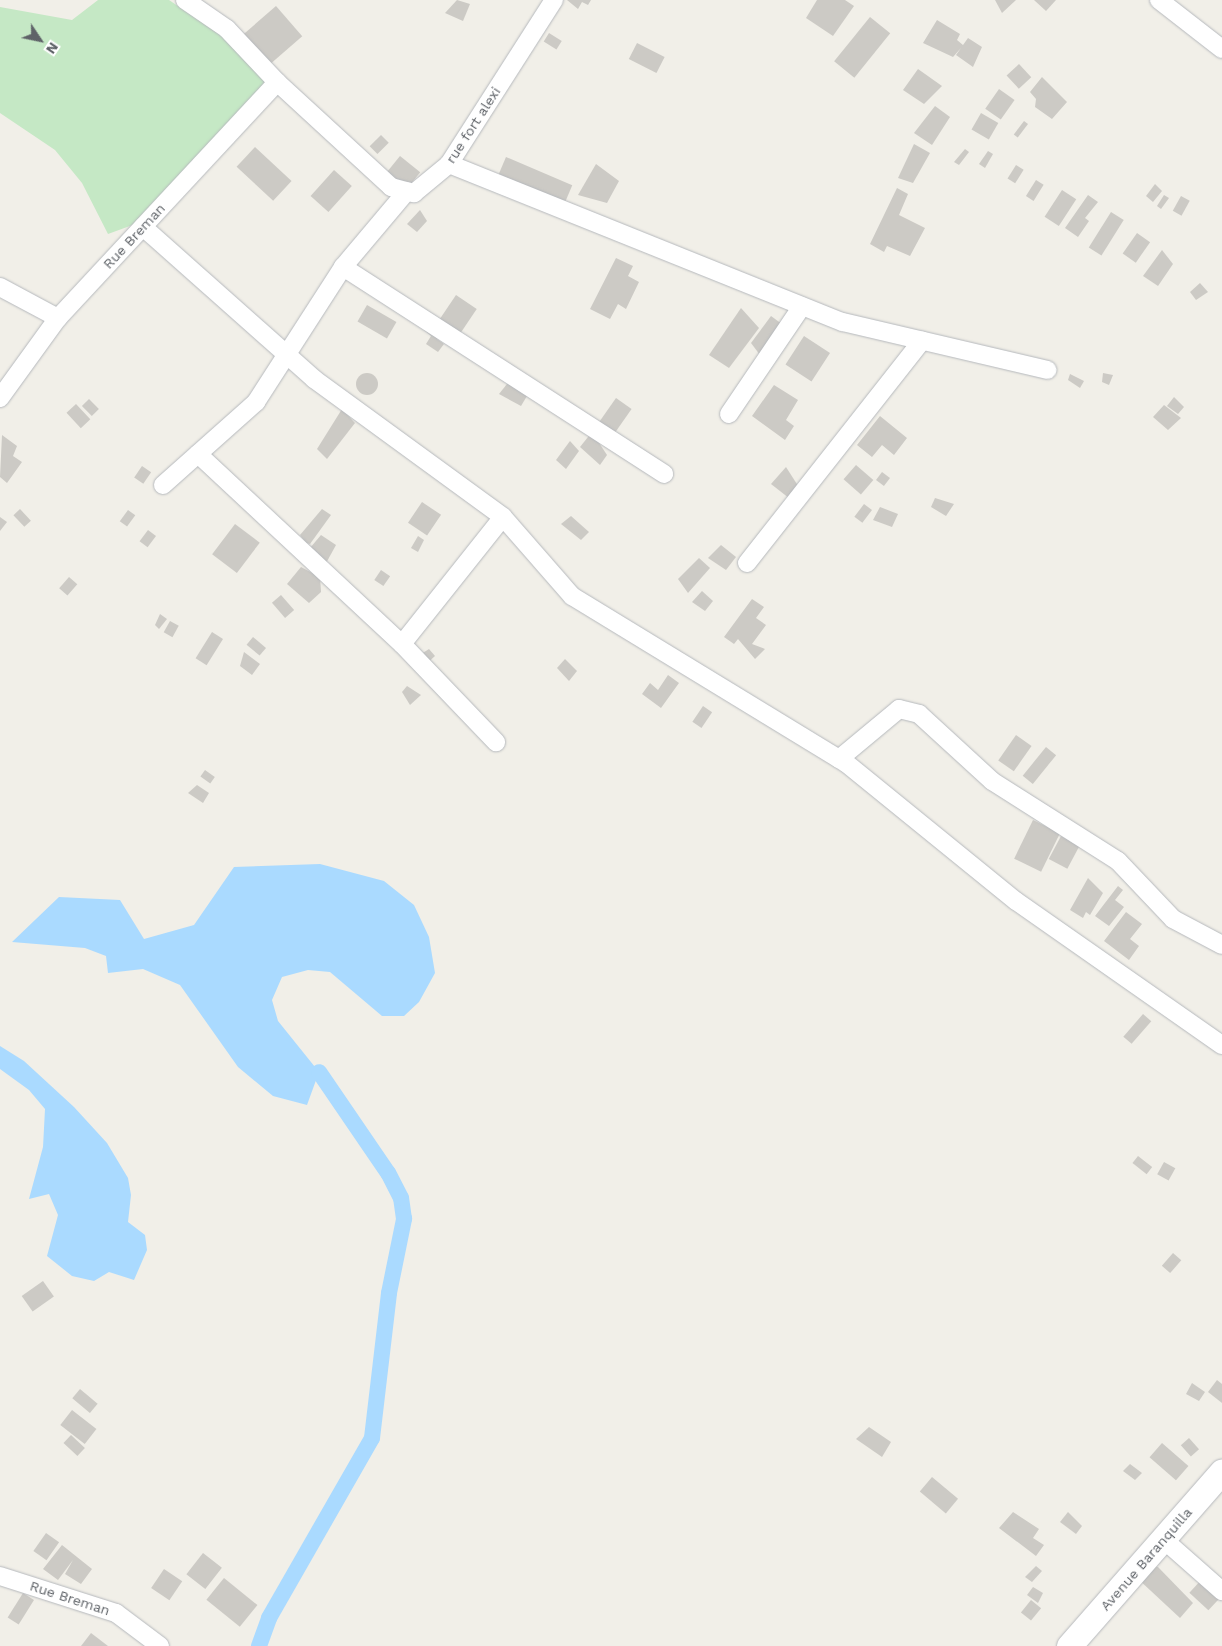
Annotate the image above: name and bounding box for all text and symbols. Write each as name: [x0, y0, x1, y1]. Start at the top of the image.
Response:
north arrow: [15, 15, 65, 65]
text: N: [43, 40, 62, 57]
street label: rue fort alexi: [442, 84, 504, 166]
street label: Rue Breman: [99, 200, 169, 272]
street label: Avenue Baranquilla: [1097, 1504, 1195, 1614]
street label: Rue Breman: [28, 1577, 112, 1619]

